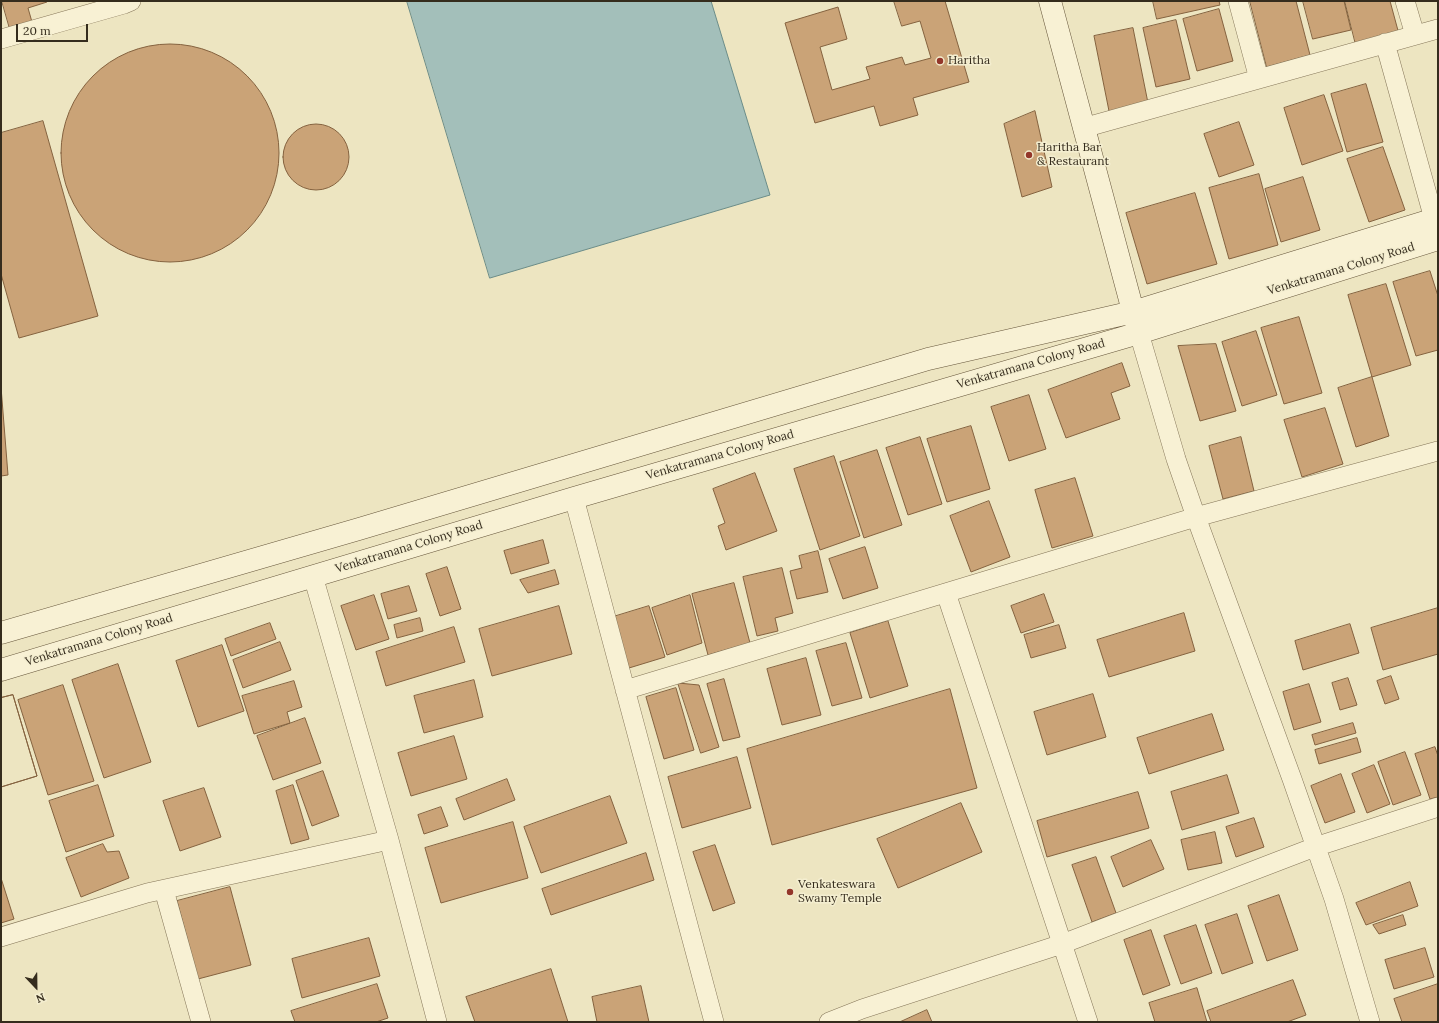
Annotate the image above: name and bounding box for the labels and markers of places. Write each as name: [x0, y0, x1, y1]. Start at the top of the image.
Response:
place label: Haritha: [948, 54, 990, 68]
marker: Haritha: [935, 56, 945, 66]
place label: Haritha Bar & Restaurant: [1037, 141, 1109, 169]
marker: Haritha Bar & Restaurant: [1024, 150, 1034, 160]
place label: Venkateswara Swamy Temple: [798, 878, 882, 906]
marker: Venkateswara Swamy Temple: [785, 887, 795, 897]

